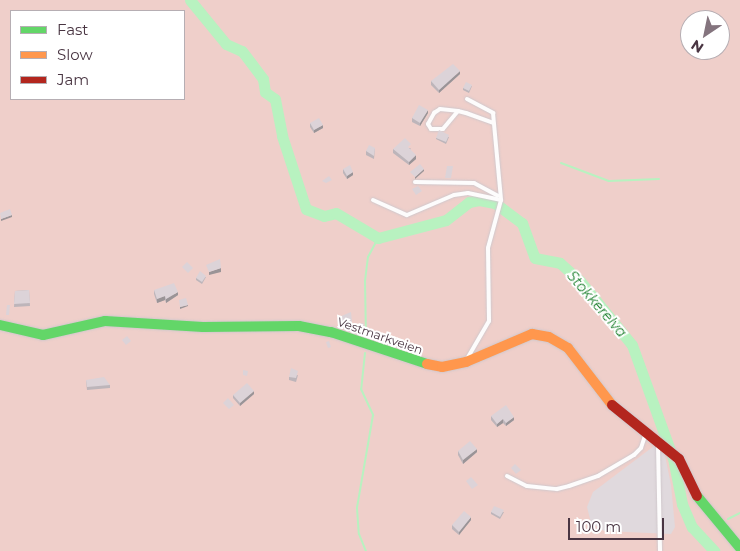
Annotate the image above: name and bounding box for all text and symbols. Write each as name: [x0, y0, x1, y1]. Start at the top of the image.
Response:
legend: [10, 10, 185, 100]
north arrow: [680, 10, 730, 60]
text: Fast: [57, 20, 88, 39]
text: N: [687, 36, 707, 57]
text: Slow: [57, 45, 93, 64]
text: Jam: [57, 70, 89, 89]
water label: Stokkerelva: [564, 267, 630, 341]
street label: Vestmarkveien: [335, 315, 425, 357]
scale bar: [570, 508, 666, 540]
text: 100 m: [576, 517, 621, 536]

